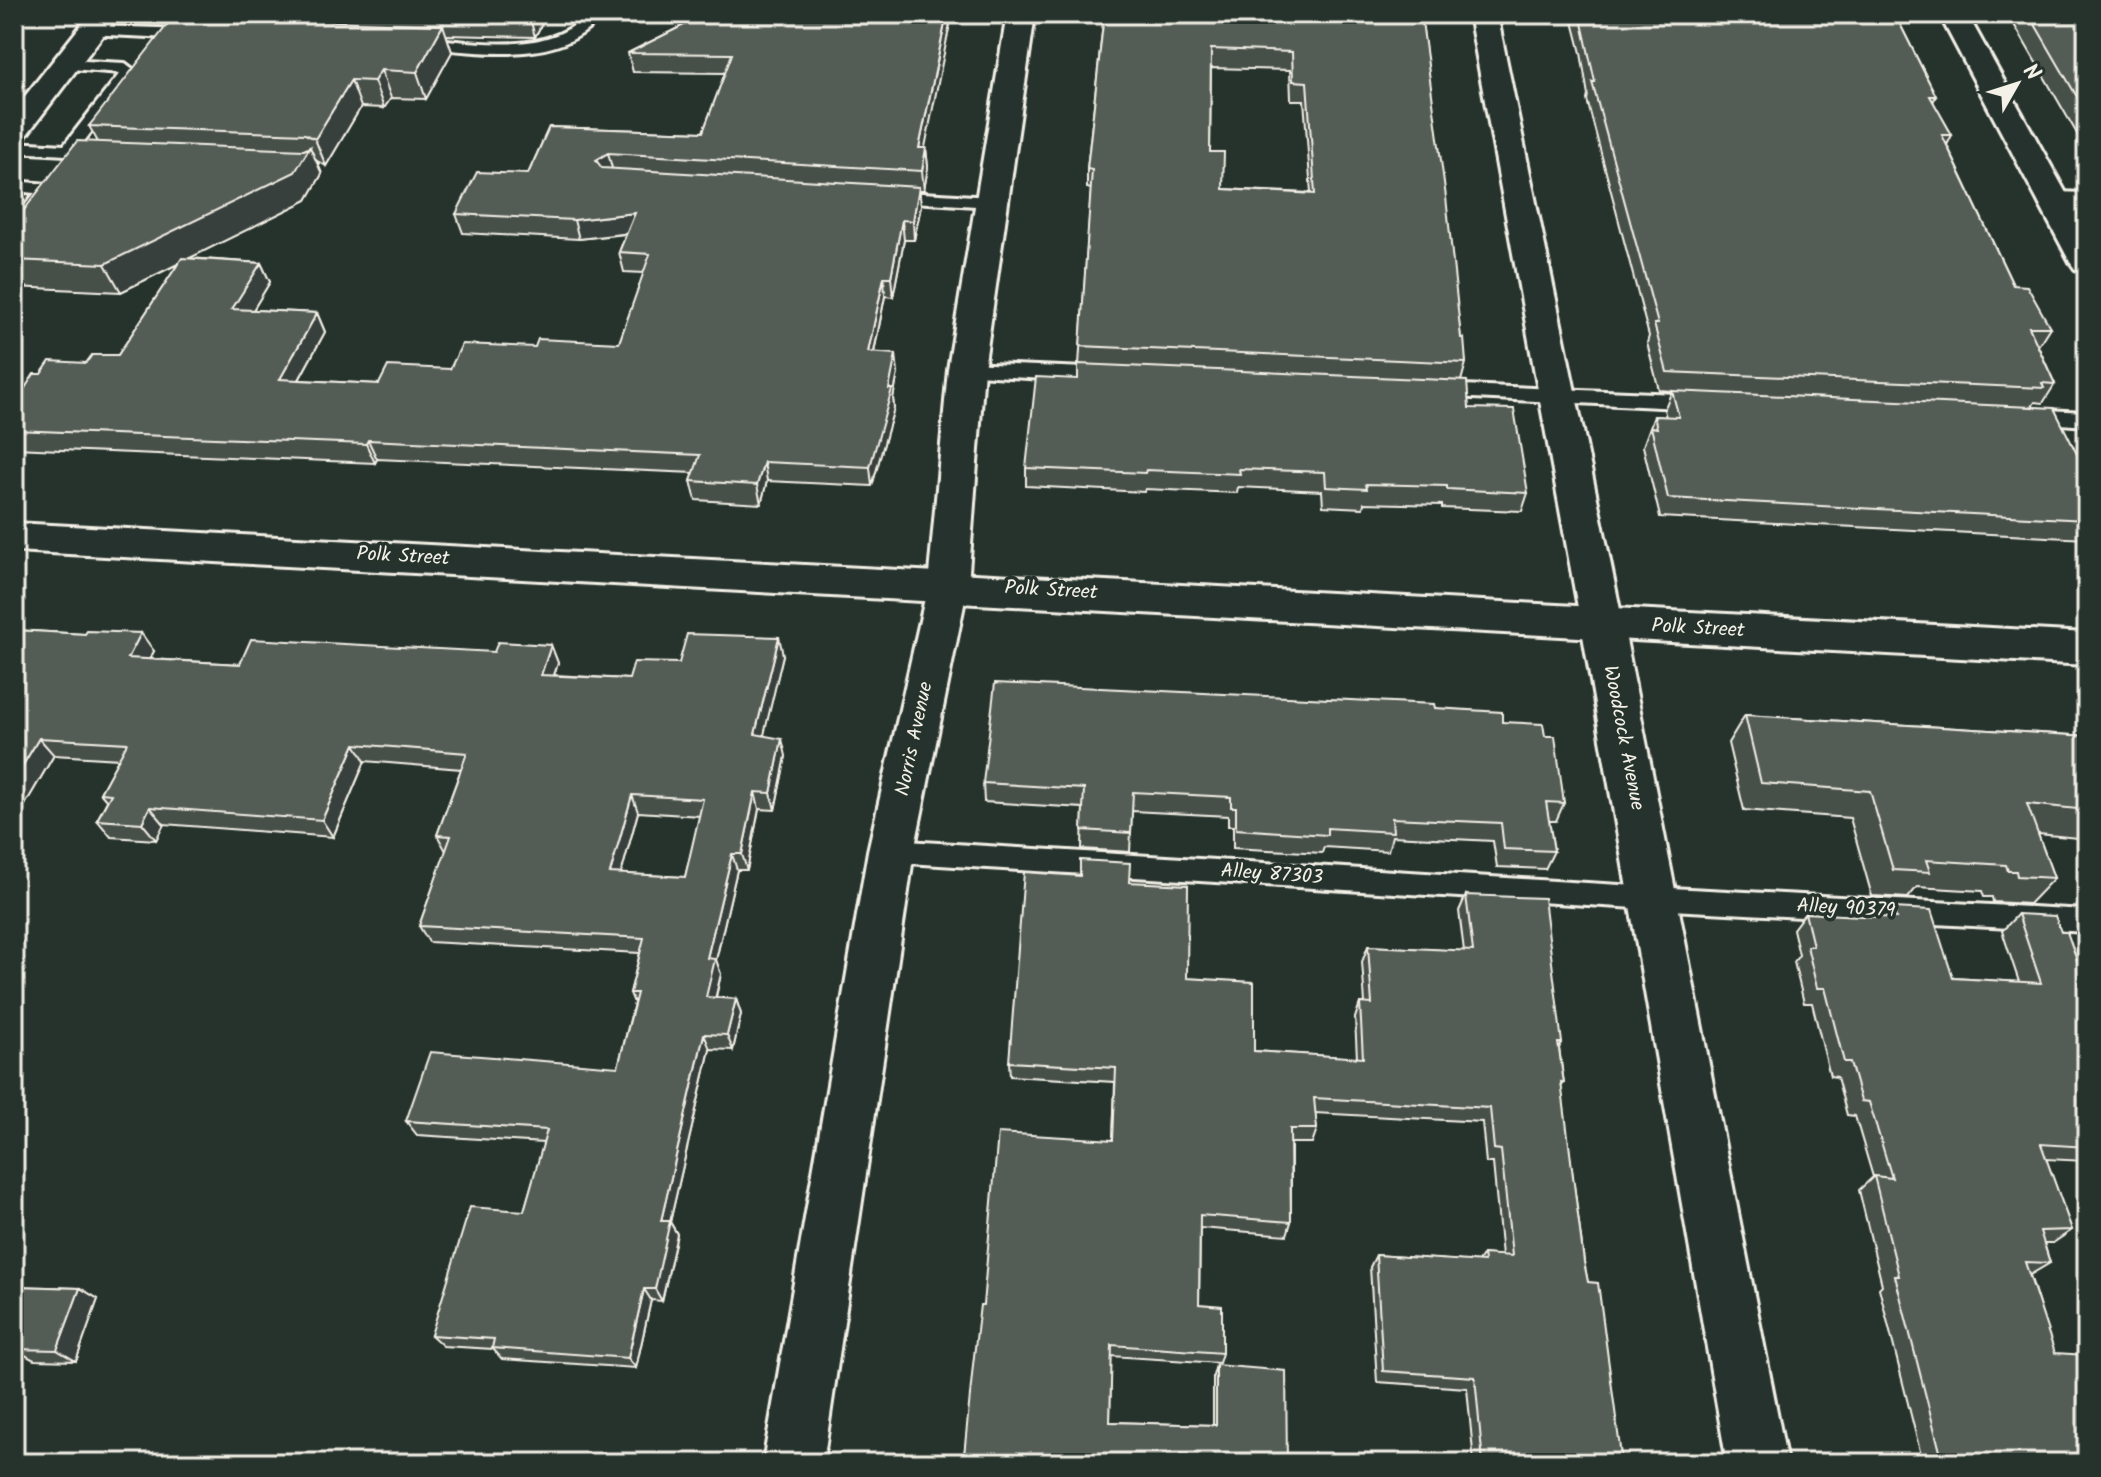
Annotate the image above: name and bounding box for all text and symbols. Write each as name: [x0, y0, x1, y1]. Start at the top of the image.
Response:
north arrow: [1977, 44, 2057, 124]
text: N: [2013, 57, 2049, 89]
street label: Polk Street: [356, 539, 450, 575]
street label: Polk Street: [1004, 573, 1098, 609]
street label: Polk Street: [1651, 611, 1745, 647]
street label: Woodcock Avenue: [1593, 663, 1653, 813]
street label: Norris Avenue: [887, 679, 943, 799]
street label: Alley 87303: [1220, 855, 1324, 895]
street label: Alley 90379: [1796, 890, 1896, 928]

